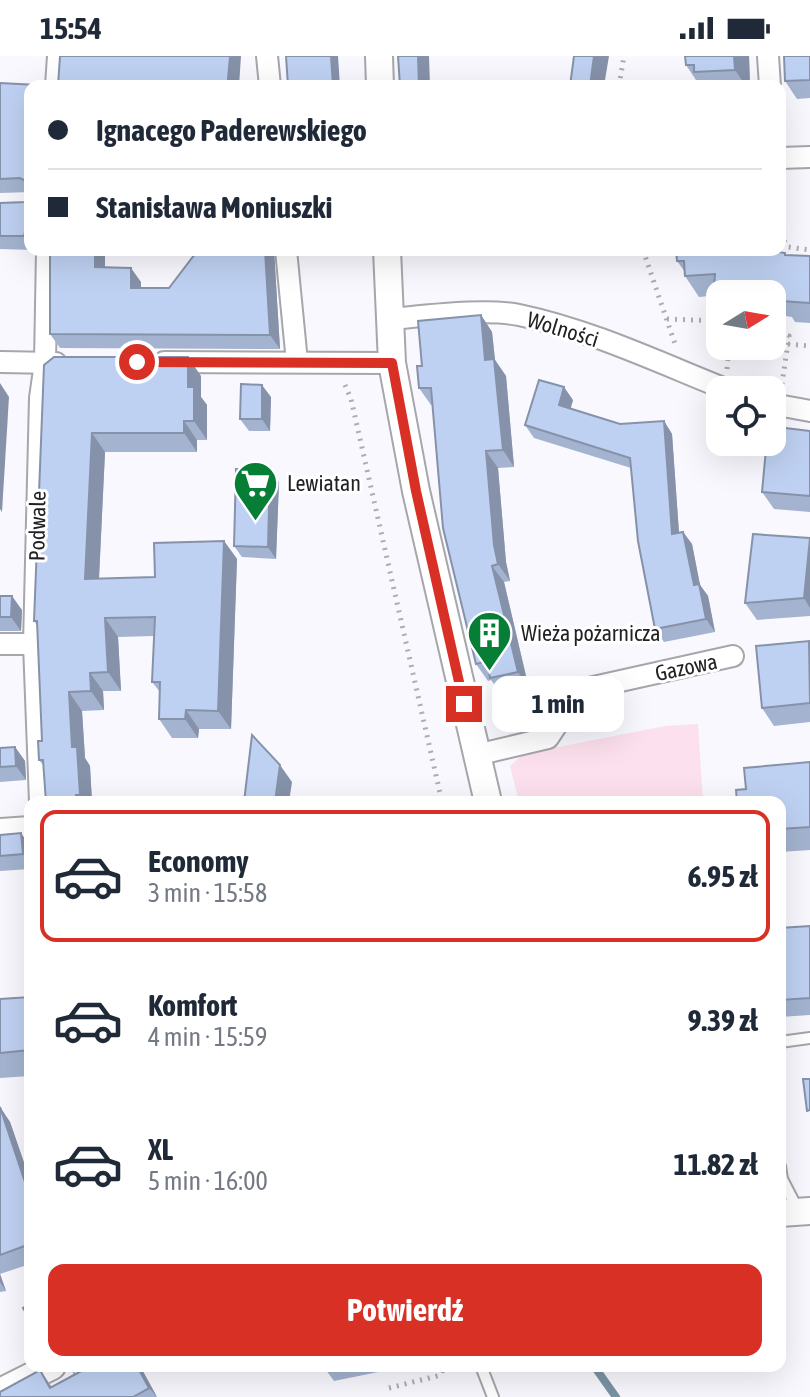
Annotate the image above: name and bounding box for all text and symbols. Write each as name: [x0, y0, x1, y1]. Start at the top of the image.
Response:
text: 15:54: [40, 11, 102, 45]
text: Ignacego Paderewskiego: [96, 113, 367, 147]
text: Stanisława Moniuszki: [96, 190, 332, 224]
north arrow: [706, 280, 786, 360]
map controls: [706, 280, 786, 456]
street label: Wolności: [524, 306, 602, 352]
route start: [119, 344, 155, 380]
button: locate: [706, 376, 786, 456]
supermarket icon: Lewiatan: [232, 459, 280, 522]
place label: Lewiatan: [287, 470, 361, 496]
street label: Podwale: [23, 491, 51, 561]
building icon: Wieża pożarnicza: [466, 609, 514, 672]
place label: Wieża pożarnicza: [521, 620, 660, 646]
street label: Gazowa: [653, 648, 719, 686]
callout: 1 min: [492, 676, 624, 732]
route end: [446, 686, 482, 722]
text: 1 min: [531, 689, 585, 719]
icon: car: [52, 840, 124, 912]
text: Economy: [148, 844, 249, 878]
text: 6.95 zł: [688, 859, 758, 893]
text: 3 min · 15:58: [148, 878, 267, 908]
icon: car: [52, 984, 124, 1056]
text: Komfort: [148, 988, 237, 1022]
text: 9.39 zł: [688, 1003, 758, 1037]
text: 4 min · 15:59: [148, 1022, 267, 1052]
icon: car: [52, 1128, 124, 1200]
text: XL: [148, 1132, 173, 1166]
text: 11.82 zł: [673, 1147, 758, 1181]
text: 5 min · 16:00: [148, 1166, 268, 1196]
button: Potwierdź: [48, 1264, 762, 1356]

